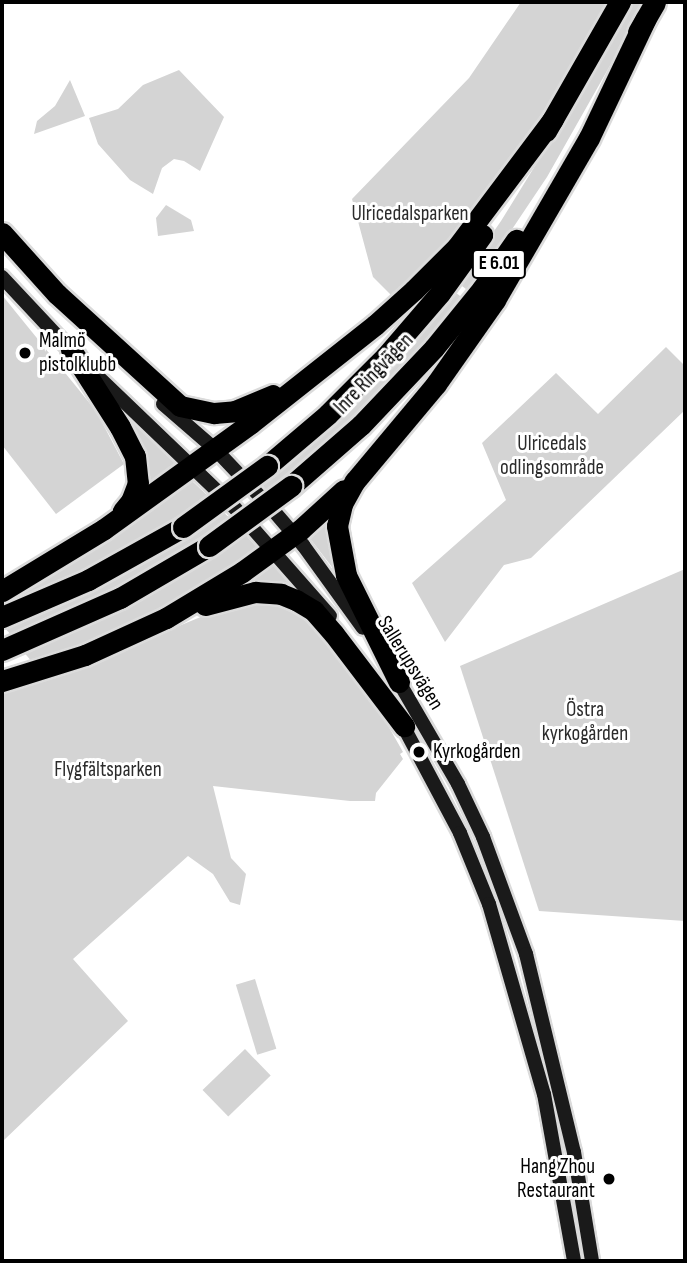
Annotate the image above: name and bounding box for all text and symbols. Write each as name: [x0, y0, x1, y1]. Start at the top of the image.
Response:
park label: Ulricedalsparken: [351, 201, 469, 227]
road number: E 6.01: [471, 248, 527, 280]
place label: Malmö pistolklubb: [39, 328, 116, 378]
street label: Inre Ringvägen: [329, 328, 419, 420]
marker: Malmö pistolklubb: [17, 345, 33, 361]
park label: Ulricedals odlingsområde: [500, 431, 604, 481]
street label: Sallerupsvägen: [371, 611, 449, 715]
park label: Östra kyrkogården: [542, 697, 628, 747]
place label: Kyrkogården: [433, 739, 521, 765]
marker: Kyrkogården: [411, 744, 427, 760]
park label: Flygfältsparken: [54, 757, 162, 783]
place label: Hang Zhou Restaurant: [517, 1154, 595, 1204]
marker: Hang Zhou Restaurant: [601, 1171, 617, 1187]

